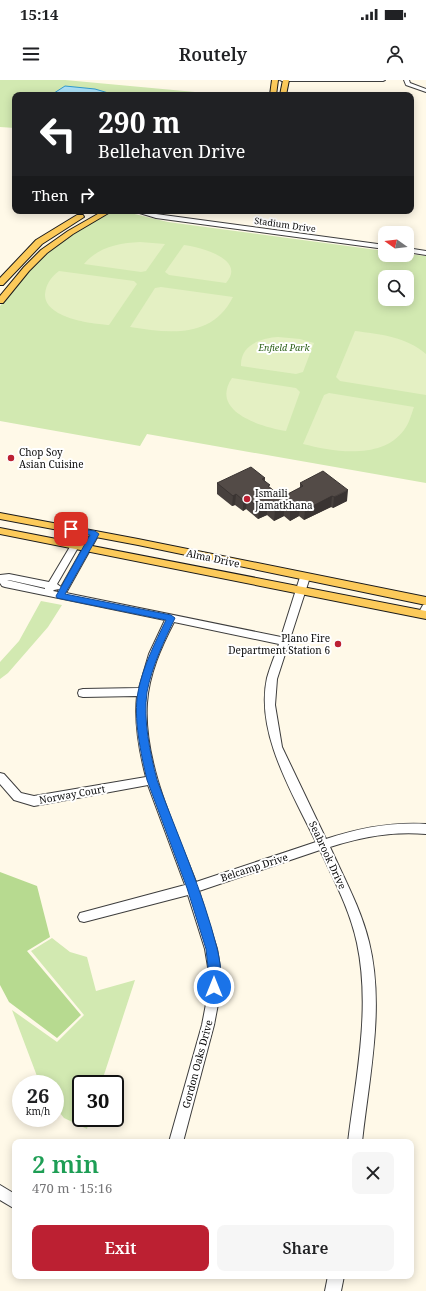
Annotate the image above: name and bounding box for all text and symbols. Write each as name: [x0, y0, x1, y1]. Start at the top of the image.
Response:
text: 15:14: [20, 4, 58, 24]
text: Routely: [179, 42, 247, 66]
icon: menu: [20, 43, 42, 65]
icon: person: [384, 43, 406, 65]
text: 290 m: [98, 103, 180, 141]
icon: left: [32, 108, 84, 160]
text: Bellehaven Drive: [98, 139, 245, 163]
icon: right: [76, 184, 98, 206]
text: Then: [32, 185, 68, 205]
street label: Stadium Drive: [254, 214, 317, 235]
north arrow: [378, 226, 414, 262]
map controls: [378, 226, 414, 306]
button: search: [378, 270, 414, 306]
park label: Enfield Park: [257, 341, 310, 354]
place label: Chop Soy Asian Cuisine: [19, 445, 84, 471]
marker: Chop Soy Asian Cuisine: [6, 453, 16, 463]
place label: Ismaili Jamatkhana: [254, 486, 313, 512]
marker: Ismaili Jamatkhana: [242, 494, 252, 504]
pin: [54, 512, 88, 546]
icon: arrive: [60, 518, 82, 540]
street label: Alma Drive: [185, 546, 241, 570]
place label: Plano Fire Department Station 6: [228, 631, 330, 657]
marker: Plano Fire Department Station 6: [333, 639, 343, 649]
street label: Norway Court: [38, 781, 107, 807]
street label: Seabrook Drive: [306, 819, 350, 891]
street label: Belcamp Drive: [219, 850, 289, 884]
position arrow: [193, 966, 235, 1008]
street label: Gordon Oaks Drive: [178, 1018, 216, 1110]
speed limit sign: 30: [72, 1075, 124, 1127]
text: 26: [27, 1082, 49, 1109]
text: km/h: [26, 1104, 50, 1118]
text: 2 min: [32, 1147, 99, 1180]
button: close: [352, 1152, 394, 1194]
text: 470 m · 15:16: [32, 1179, 112, 1197]
button: Exit: [32, 1225, 209, 1271]
button: Share: [217, 1225, 394, 1271]

